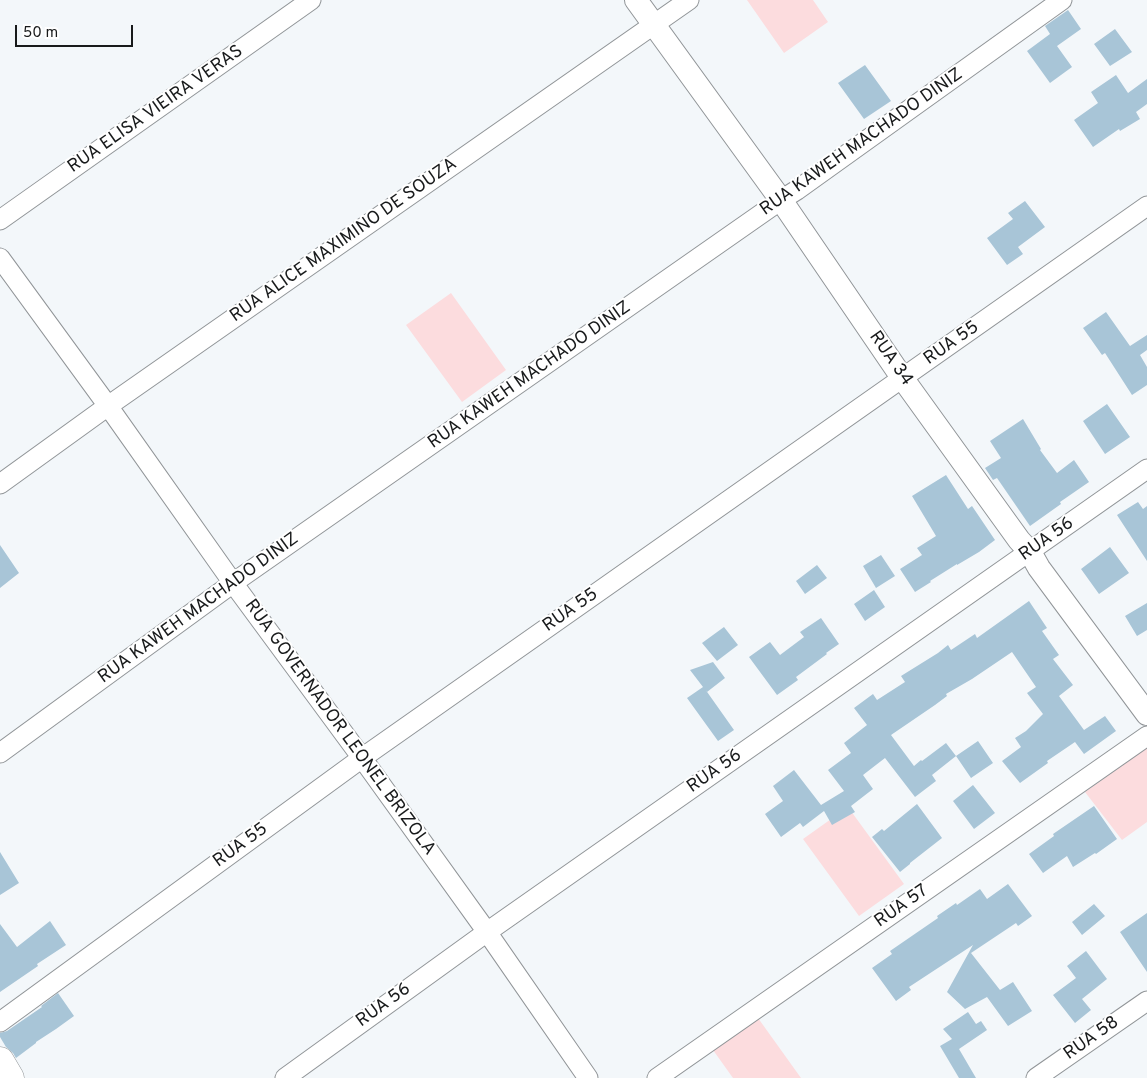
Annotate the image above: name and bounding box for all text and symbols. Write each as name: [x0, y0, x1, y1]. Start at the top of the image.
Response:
scale bar: [18, 15, 135, 47]
text: 50 m: [23, 24, 58, 43]
street label: RUA ELISA VIEIRA VERAS: [64, 41, 248, 179]
street label: RUA KAWEH MACHADO DINIZ: [756, 65, 968, 221]
street label: RUA ALICE MAXIMINO DE SOUZA: [226, 154, 462, 328]
street label: RUA KAWEH MACHADO DINIZ: [424, 298, 636, 454]
street label: RUA 55: [920, 317, 984, 371]
street label: RUA 34: [863, 327, 917, 391]
street label: RUA 56: [1015, 513, 1079, 567]
street label: RUA KAWEH MACHADO DINIZ: [95, 529, 303, 689]
street label: RUA 55: [539, 584, 603, 638]
street label: RUA GOVERNADOR LEONEL BRIZOLA: [239, 596, 439, 860]
street label: RUA 56: [683, 745, 747, 799]
street label: RUA 55: [209, 819, 273, 873]
street label: RUA 57: [871, 881, 933, 933]
street label: RUA 56: [353, 979, 415, 1033]
street label: RUA 58: [1060, 1012, 1124, 1066]

